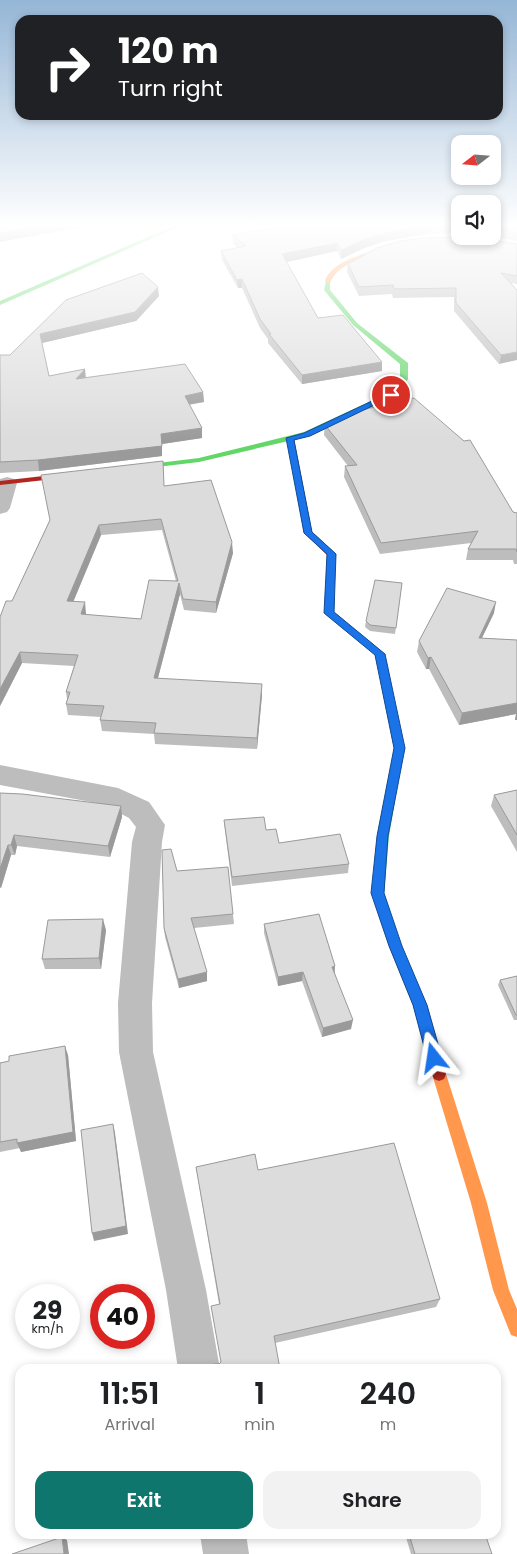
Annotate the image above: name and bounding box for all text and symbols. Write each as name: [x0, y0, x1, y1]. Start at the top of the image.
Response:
text: 120 m: [118, 26, 218, 75]
icon: right: [35, 35, 100, 100]
text: Turn right: [118, 73, 223, 104]
north arrow: [451, 135, 501, 185]
map controls: [451, 135, 501, 245]
button: sound: [451, 195, 501, 245]
pin: [370, 374, 412, 416]
icon: arrive: [377, 381, 405, 409]
position arrow: [407, 1031, 459, 1083]
speed limit sign: 40: [90, 1284, 155, 1349]
text: 29: [33, 1293, 62, 1328]
text: km/h: [32, 1320, 63, 1337]
text: 11:51: [100, 1372, 160, 1415]
text: 1: [254, 1372, 265, 1415]
text: 240: [360, 1372, 416, 1415]
text: Arrival: [104, 1413, 155, 1436]
text: min: [244, 1413, 275, 1436]
text: m: [380, 1413, 396, 1436]
button: Exit: [35, 1471, 253, 1529]
button: Share: [263, 1471, 481, 1529]

